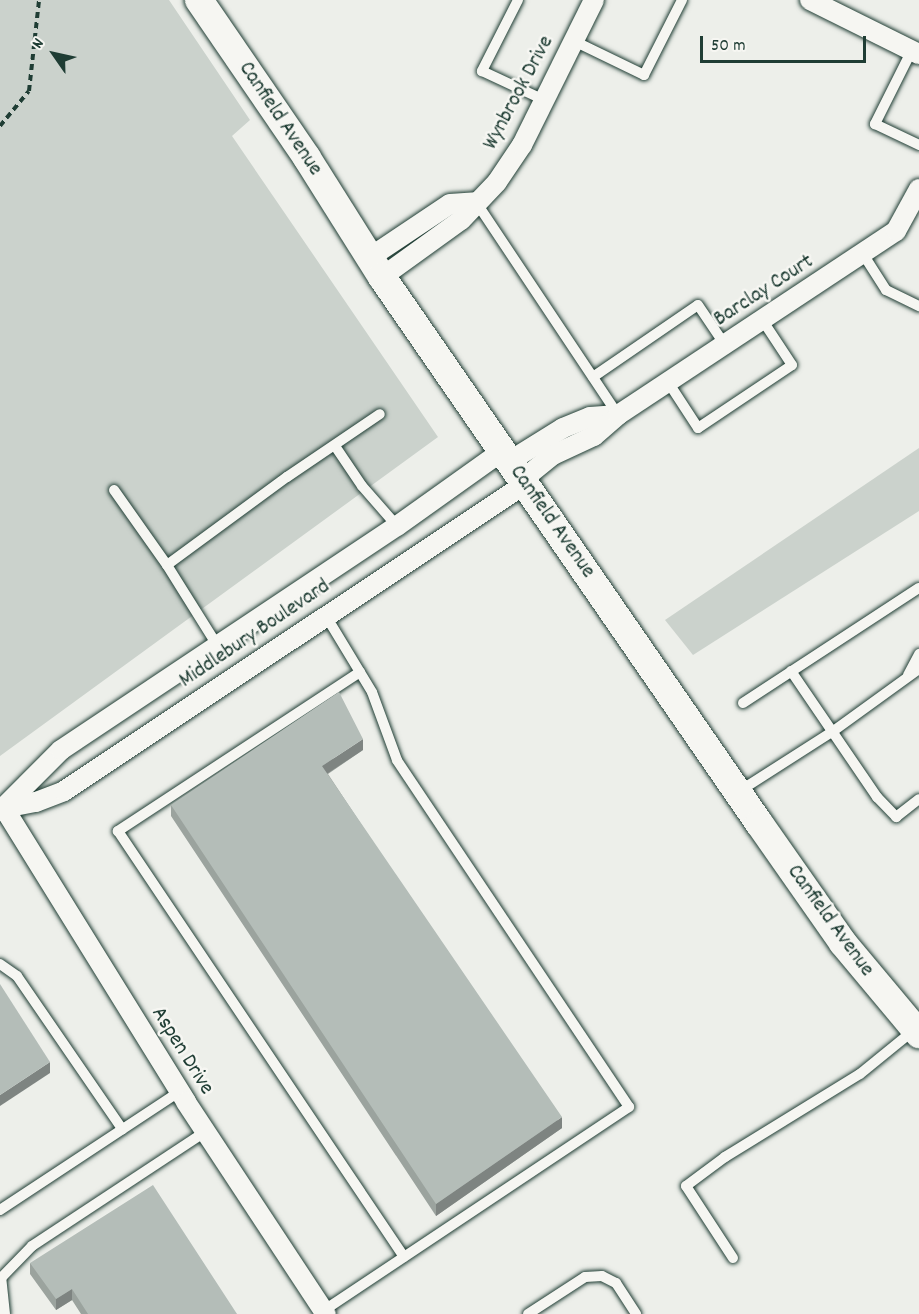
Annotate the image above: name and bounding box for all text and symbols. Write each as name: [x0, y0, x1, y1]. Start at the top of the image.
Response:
north arrow: [24, 24, 84, 84]
scale bar: [703, 24, 870, 62]
street label: Wynbrook Drive: [478, 31, 560, 155]
text: N: [27, 34, 50, 53]
text: 50 m: [711, 34, 746, 59]
street label: Canfield Avenue: [232, 57, 328, 181]
street label: Barclay Court: [709, 249, 819, 333]
street label: Canfield Avenue: [503, 460, 601, 584]
street label: Middlebury Boulevard: [175, 574, 335, 694]
street label: Canfield Avenue: [781, 860, 879, 982]
street label: Aspen Drive: [145, 1002, 219, 1100]

